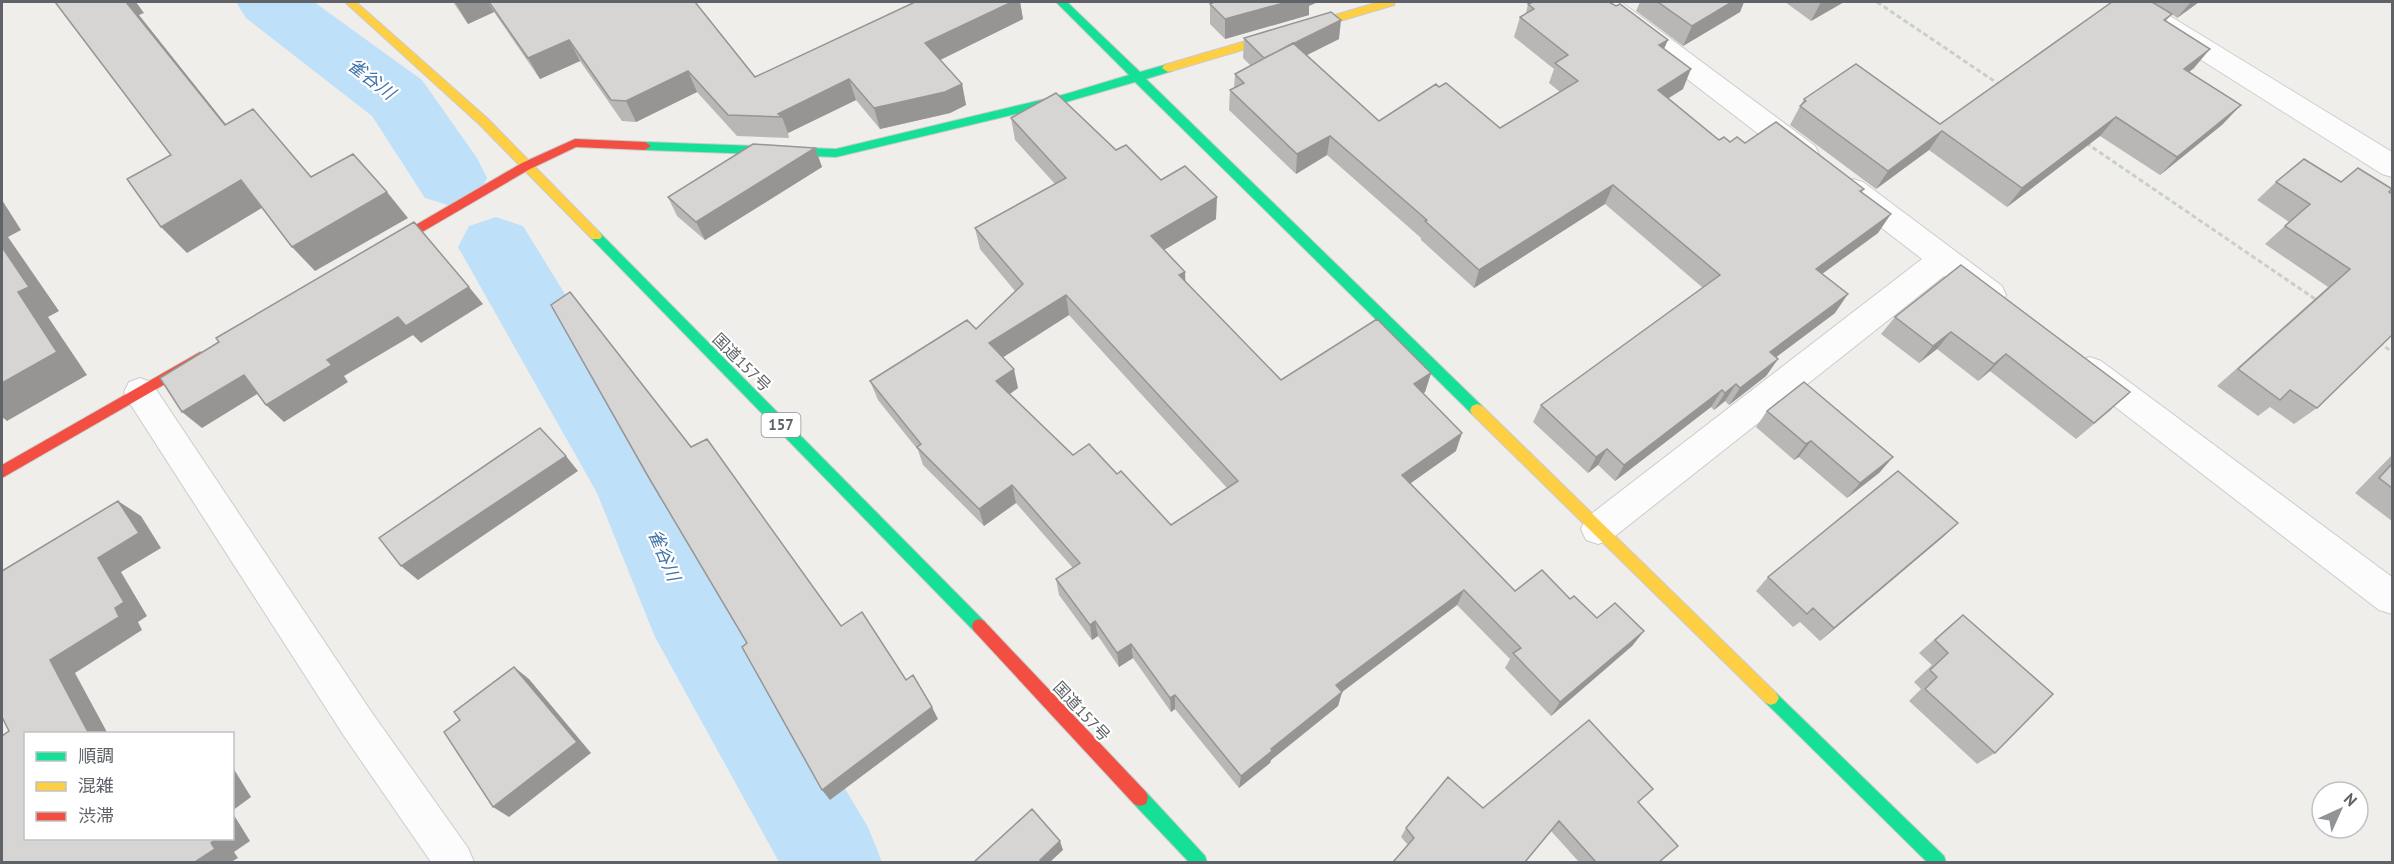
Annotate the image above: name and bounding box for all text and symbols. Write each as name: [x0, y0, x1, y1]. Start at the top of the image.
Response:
water label: 雀谷川: [343, 53, 401, 106]
street label: 国道157号: [709, 329, 775, 395]
road number: 157: [762, 413, 800, 437]
water label: 雀谷川: [643, 525, 686, 586]
street label: 国道157号: [1049, 677, 1115, 745]
legend: [24, 732, 234, 840]
text: 順調: [78, 744, 114, 767]
text: 混雑: [78, 774, 114, 797]
north arrow: [2310, 780, 2370, 840]
text: N: [2340, 789, 2361, 810]
text: 渋滞: [78, 804, 114, 827]

